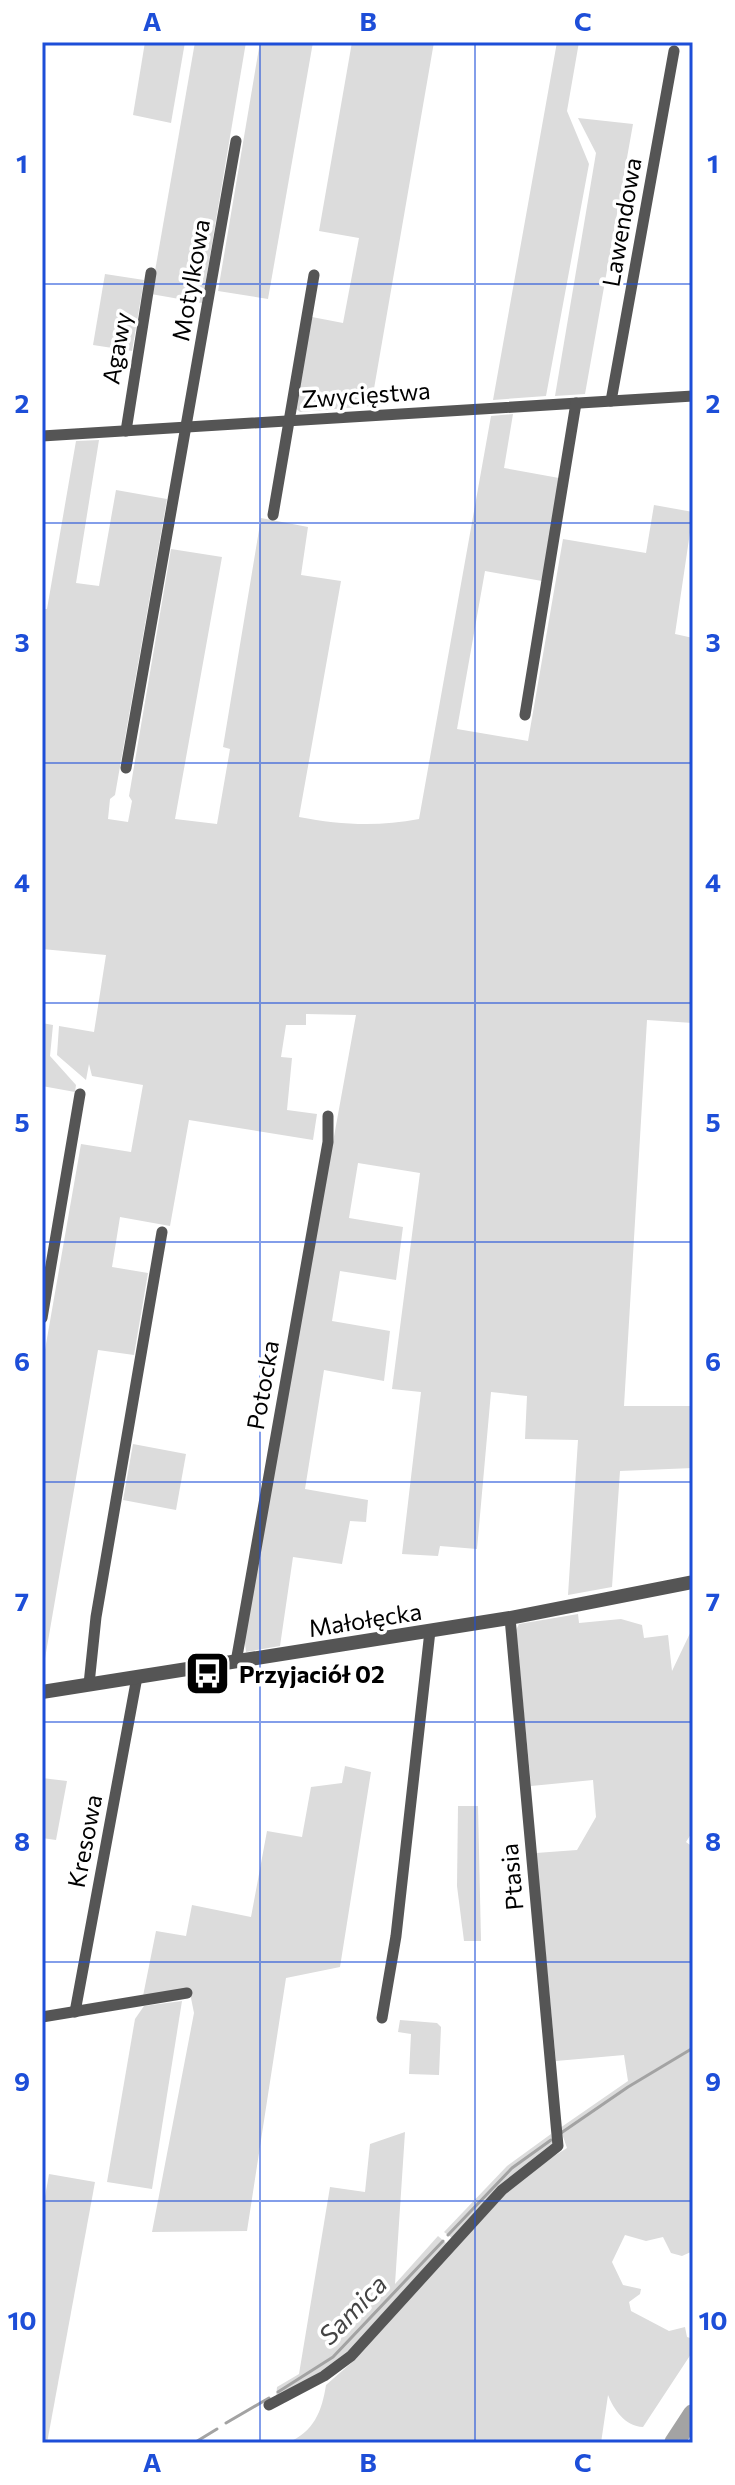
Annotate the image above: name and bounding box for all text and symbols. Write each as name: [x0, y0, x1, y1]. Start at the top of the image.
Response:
text: A: [143, 5, 162, 36]
text: B: [359, 5, 377, 36]
text: C: [574, 5, 592, 36]
text: 1: [16, 147, 28, 178]
text: 1: [707, 147, 719, 178]
street label: Lawendowa: [595, 155, 647, 289]
street label: Motylkowa: [165, 217, 215, 343]
street label: Agawy: [95, 310, 137, 386]
street label: Zwycięstwa: [301, 375, 431, 413]
text: 2: [15, 387, 29, 418]
text: 2: [706, 387, 720, 418]
text: 3: [14, 626, 30, 657]
text: 3: [705, 626, 721, 657]
text: 4: [14, 866, 30, 897]
text: 4: [705, 866, 721, 897]
text: 5: [14, 1106, 30, 1137]
text: 5: [705, 1106, 721, 1137]
street label: Potocka: [240, 1338, 284, 1432]
text: 6: [14, 1345, 30, 1376]
text: 6: [705, 1345, 721, 1376]
text: 7: [15, 1585, 29, 1616]
text: 7: [706, 1585, 720, 1616]
street label: Małołęcka: [306, 1596, 424, 1642]
bus stop icon: Przyjaciół 02: [184, 1649, 232, 1697]
place label: Przyjaciół 02: [239, 1659, 385, 1688]
street label: Kresowa: [61, 1792, 107, 1890]
text: 8: [14, 1825, 30, 1856]
text: 8: [705, 1825, 721, 1856]
street label: Ptasia: [494, 1842, 528, 1912]
text: 9: [14, 2065, 30, 2096]
text: 9: [705, 2065, 721, 2096]
water label: Samica: [311, 2268, 393, 2350]
text: 10: [7, 2304, 37, 2335]
text: 10: [698, 2304, 728, 2335]
text: A: [143, 2446, 162, 2477]
text: B: [359, 2446, 377, 2477]
text: C: [574, 2446, 592, 2477]

